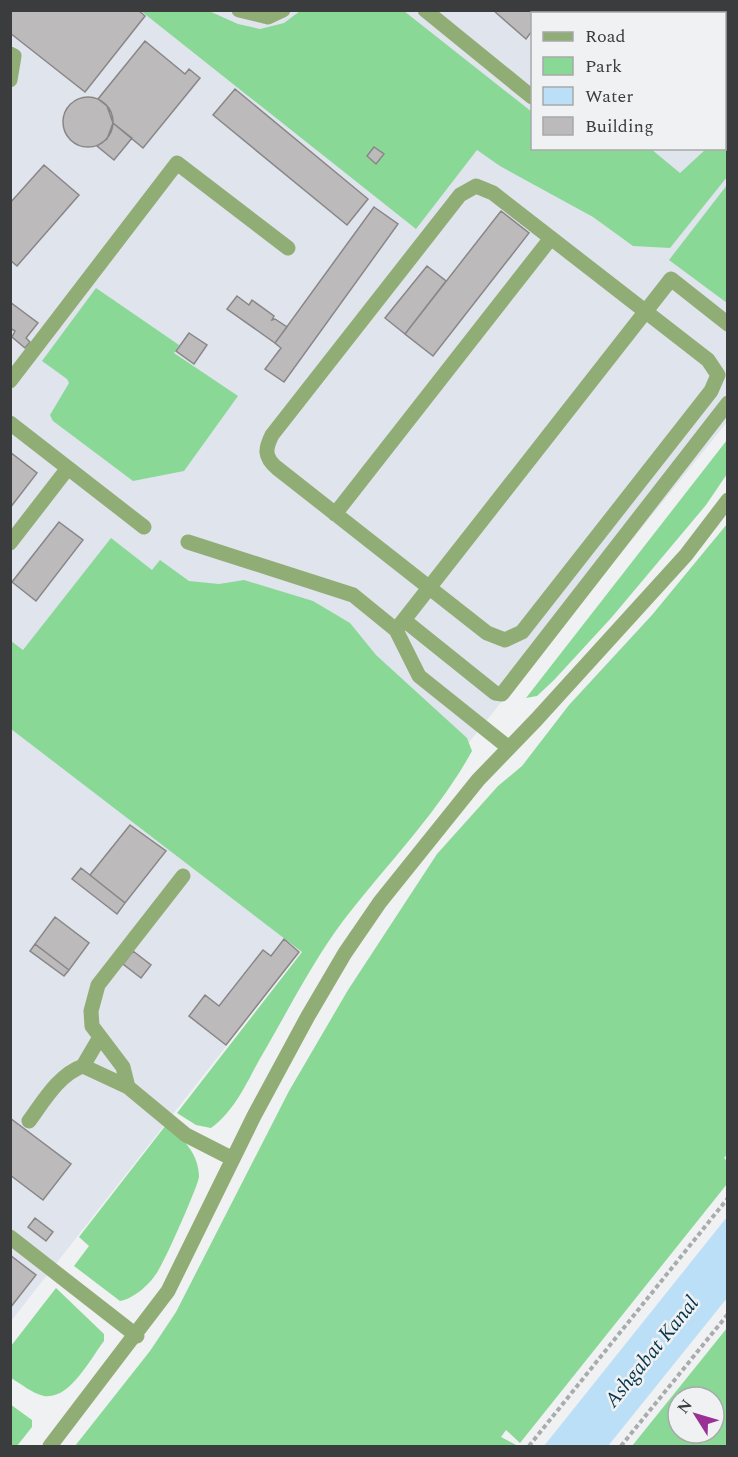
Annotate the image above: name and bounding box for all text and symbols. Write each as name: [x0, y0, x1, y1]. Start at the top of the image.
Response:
legend: [531, 12, 726, 150]
text: Road: [585, 23, 626, 50]
text: Park: [585, 53, 622, 80]
text: Water: [585, 83, 633, 110]
text: Building: [585, 113, 654, 140]
water label: Ashgabat Kanal: [596, 1289, 708, 1416]
north arrow: [666, 1385, 726, 1445]
text: N: [671, 1394, 698, 1419]

